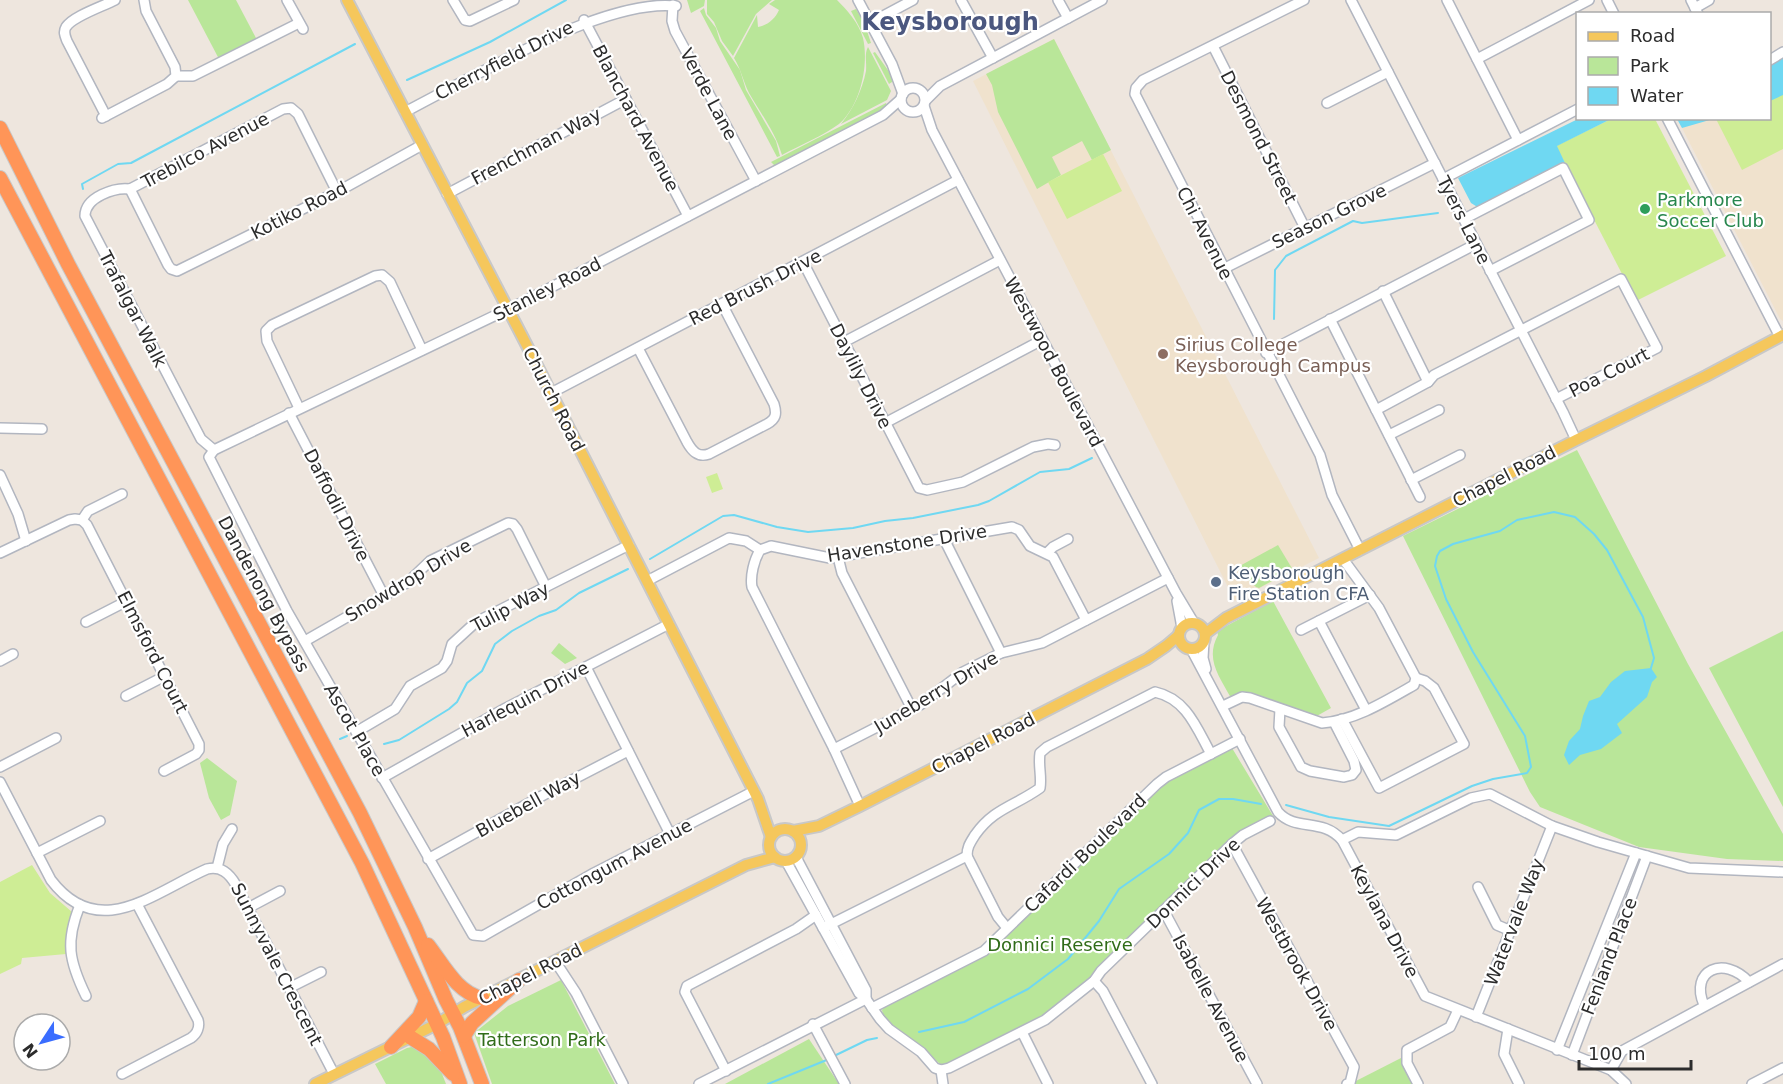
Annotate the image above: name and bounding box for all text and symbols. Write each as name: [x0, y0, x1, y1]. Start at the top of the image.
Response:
district label: Keysborough: [861, 8, 1039, 36]
legend: [1576, 12, 1771, 120]
street label: Cherryfield Drive: [431, 16, 577, 104]
text: Road: [1630, 25, 1675, 46]
street label: Blanchard Avenue: [588, 41, 684, 195]
street label: Verde Lane: [676, 45, 742, 143]
text: Park: [1630, 55, 1669, 76]
street label: Desmond Street: [1216, 67, 1302, 207]
text: Water: [1630, 85, 1684, 106]
street label: Frenchman Way: [468, 103, 605, 189]
street label: Trebilco Avenue: [137, 108, 272, 193]
street label: Tyers Lane: [1432, 172, 1495, 268]
street label: Kotiko Road: [247, 177, 351, 243]
street label: Season Grove: [1268, 179, 1390, 253]
street label: Chi Avenue: [1173, 183, 1237, 283]
place label: Parkmore Soccer Club: [1657, 189, 1764, 231]
marker: Parkmore Soccer Club: [1638, 202, 1652, 216]
street label: Red Brush Drive: [685, 245, 825, 329]
street label: Trafalgar Walk: [94, 246, 172, 371]
street label: Stanley Road: [489, 253, 605, 325]
street label: Westwood Boulevard: [1000, 274, 1108, 450]
street label: Daylily Drive: [826, 320, 896, 432]
place label: Sirius College Keysborough Campus: [1175, 334, 1371, 376]
street label: Church Road: [519, 343, 589, 455]
street label: Poa Court: [1565, 343, 1653, 401]
marker: Sirius College Keysborough Campus: [1156, 347, 1170, 361]
street label: Chapel Road: [1449, 441, 1559, 511]
street label: Daffodil Drive: [300, 445, 374, 565]
street label: Dandenong Bypass: [214, 512, 314, 676]
street label: Havenstone Drive: [826, 520, 988, 566]
street label: Snowdrop Drive: [341, 534, 475, 626]
place label: Keysborough Fire Station CFA: [1228, 562, 1370, 604]
marker: Keysborough Fire Station CFA: [1209, 575, 1223, 589]
street label: Tulip Way: [467, 578, 553, 637]
street label: Elmsford Court: [113, 587, 193, 717]
street label: Juneberry Drive: [869, 647, 1002, 738]
street label: Harlequin Drive: [458, 657, 592, 741]
street label: Ascot Place: [320, 680, 390, 780]
street label: Chapel Road: [928, 708, 1038, 778]
street label: Bluebell Way: [472, 766, 584, 841]
street label: Cafardi Boulevard: [1020, 789, 1150, 917]
street label: Cottongum Avenue: [533, 814, 695, 914]
street label: Donnici Drive: [1142, 833, 1244, 933]
street label: Watervale Way: [1480, 855, 1548, 989]
street label: Keylana Drive: [1346, 861, 1424, 981]
street label: Sunnyvale Crescent: [227, 879, 327, 1049]
street label: Westbrook Drive: [1252, 894, 1342, 1034]
street label: Fenland Place: [1577, 894, 1641, 1018]
street label: Isabelle Avenue: [1168, 930, 1254, 1066]
park label: Donnici Reserve: [987, 934, 1133, 955]
street label: Chapel Road: [475, 939, 585, 1009]
north arrow: [12, 1012, 72, 1072]
park label: Tatterson Park: [477, 1029, 607, 1050]
scale bar: [1579, 1033, 1692, 1071]
text: N: [19, 1040, 42, 1062]
text: 100 m: [1588, 1043, 1646, 1064]

